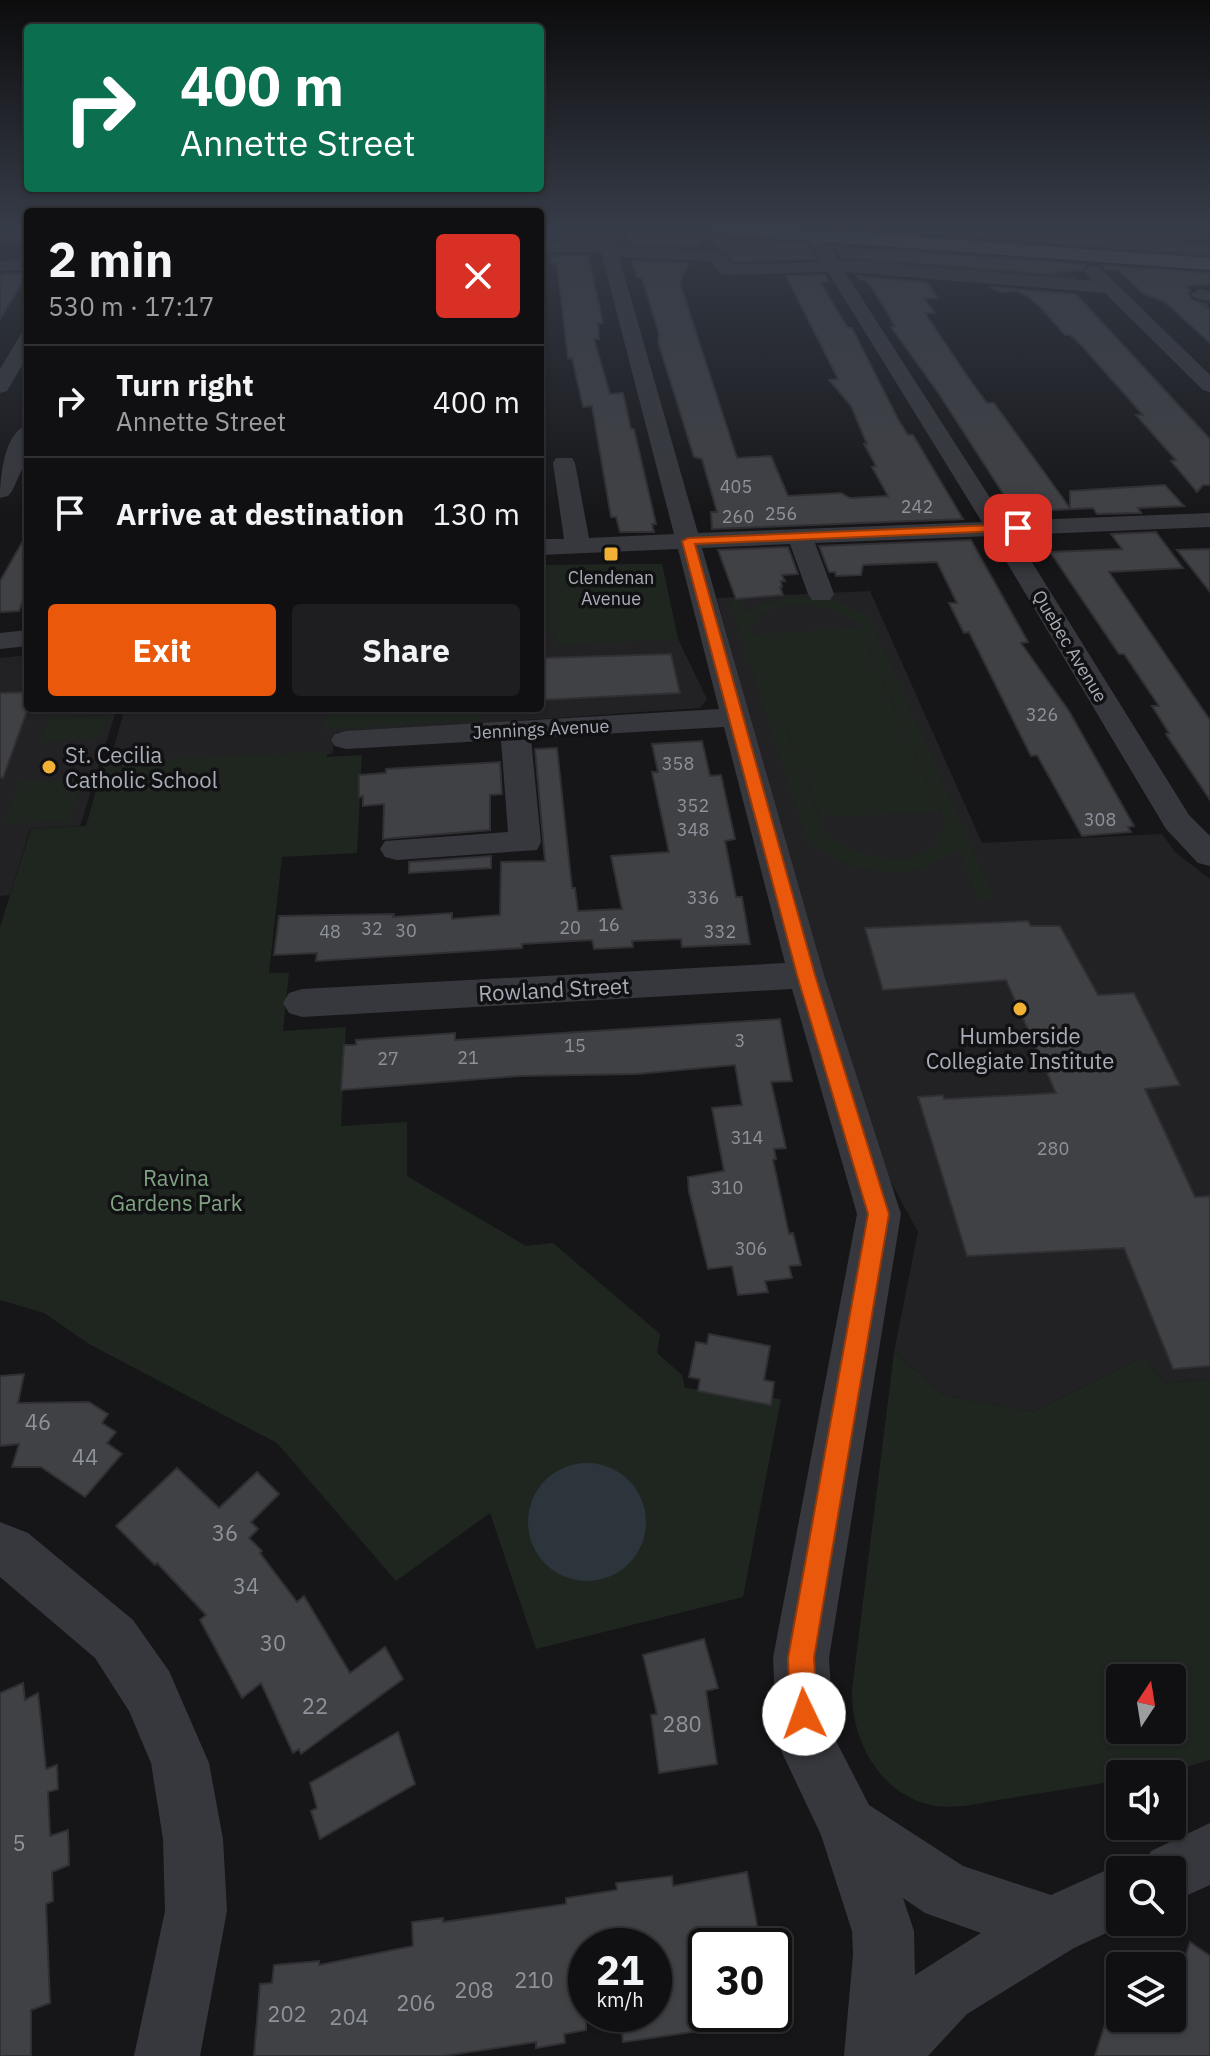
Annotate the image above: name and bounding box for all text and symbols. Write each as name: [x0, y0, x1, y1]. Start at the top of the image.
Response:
text: 400 m: [180, 49, 344, 121]
icon: right: [48, 56, 152, 160]
text: Annette Street: [180, 119, 416, 166]
text: 2 min: [48, 228, 173, 290]
button: close: [436, 234, 520, 318]
text: 530 m · 17:17: [48, 289, 214, 323]
text: Turn right: [116, 365, 254, 404]
icon: right: [48, 379, 92, 423]
text: 400 m: [433, 382, 520, 421]
text: Annette Street: [116, 404, 286, 438]
house number: 405: [720, 475, 752, 498]
icon: arrive: [48, 491, 92, 535]
text: Arrive at destination: [116, 494, 404, 533]
text: 130 m: [433, 494, 520, 533]
pin: [984, 494, 1052, 562]
house number: 242: [901, 495, 933, 518]
house number: 256: [765, 502, 797, 525]
house number: 260: [722, 505, 754, 528]
icon: arrive: [996, 506, 1040, 550]
marker: Clendenan Avenue: [602, 545, 620, 563]
place label: Clendenan Avenue: [568, 566, 654, 610]
street label: Quebec Avenue: [1028, 586, 1113, 706]
button: Exit: [48, 604, 276, 696]
button: Share: [292, 604, 520, 696]
house number: 326: [1026, 703, 1058, 726]
street label: Jennings Avenue: [472, 714, 610, 744]
place label: St. Cecilia Catholic School: [65, 740, 218, 794]
house number: 358: [662, 752, 694, 775]
marker: St. Cecilia Catholic School: [40, 758, 58, 776]
house number: 352: [677, 794, 709, 817]
house number: 308: [1084, 808, 1116, 831]
house number: 348: [677, 818, 709, 841]
house number: 336: [687, 886, 719, 909]
house number: 16: [598, 913, 620, 936]
house number: 20: [559, 916, 581, 939]
house number: 32: [361, 917, 383, 940]
house number: 30: [395, 919, 417, 942]
house number: 48: [319, 920, 341, 943]
house number: 332: [704, 920, 736, 943]
street label: Rowland Street: [478, 971, 630, 1007]
marker: Humberside Collegiate Institute: [1011, 1000, 1029, 1018]
place label: Humberside Collegiate Institute: [926, 1021, 1114, 1075]
house number: 3: [735, 1029, 745, 1052]
house number: 15: [564, 1034, 586, 1057]
house number: 21: [457, 1046, 479, 1069]
house number: 27: [377, 1047, 399, 1070]
house number: 314: [731, 1126, 763, 1149]
house number: 280: [1037, 1137, 1069, 1160]
park label: Ravina Gardens Park: [110, 1163, 243, 1217]
house number: 310: [711, 1176, 743, 1199]
house number: 306: [735, 1237, 767, 1260]
house number: 46: [25, 1407, 51, 1436]
house number: 44: [72, 1442, 98, 1471]
house number: 36: [212, 1518, 238, 1547]
house number: 34: [233, 1571, 259, 1600]
house number: 30: [260, 1628, 286, 1657]
north arrow: [1106, 1664, 1186, 1744]
map controls: [1106, 1664, 1186, 2032]
position arrow: [762, 1672, 846, 1756]
house number: 22: [302, 1691, 328, 1720]
house number: 280: [662, 1709, 702, 1738]
button: sound: [1106, 1760, 1186, 1840]
house number: 5: [12, 1828, 26, 1857]
button: search: [1106, 1856, 1186, 1936]
speed limit sign: 30: [688, 1928, 792, 2032]
text: 21: [596, 1944, 644, 1996]
button: layers: [1106, 1952, 1186, 2032]
house number: 210: [514, 1965, 554, 1994]
house number: 208: [454, 1975, 494, 2004]
text: km/h: [596, 1986, 644, 2013]
house number: 206: [396, 1988, 436, 2017]
house number: 202: [267, 1999, 307, 2028]
house number: 204: [329, 2002, 369, 2031]

